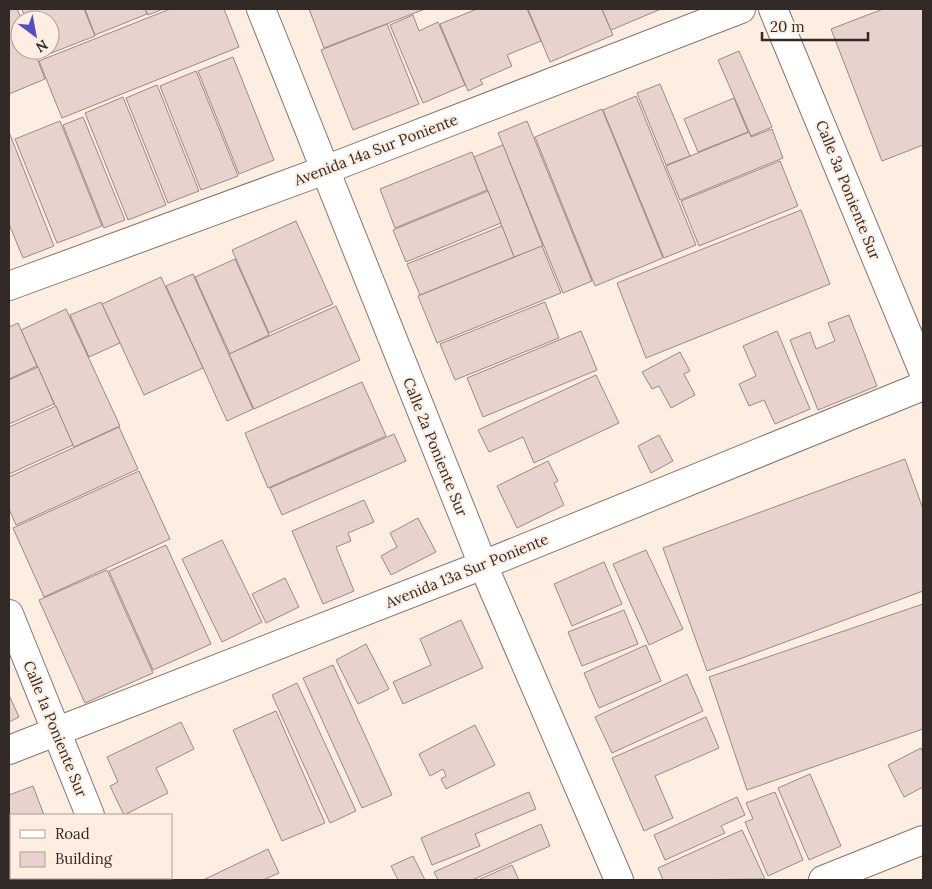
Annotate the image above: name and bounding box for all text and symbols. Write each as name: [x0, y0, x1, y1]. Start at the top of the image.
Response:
north arrow: [10, 10, 60, 60]
scale bar: [762, 10, 868, 42]
text: 20 m: [770, 17, 805, 36]
text: N: [32, 36, 51, 57]
street label: Avenida 14a Sur Poniente: [290, 110, 460, 190]
street label: Calle 3a Poniente Sur: [812, 117, 885, 263]
street label: Calle 2a Poniente Sur: [399, 375, 472, 519]
street label: Avenida 13a Sur Poniente: [382, 529, 551, 612]
street label: Calle 1a Poniente Sur: [19, 658, 92, 800]
legend: [10, 814, 172, 879]
text: Road: [55, 824, 90, 843]
text: Building: [55, 849, 113, 868]

